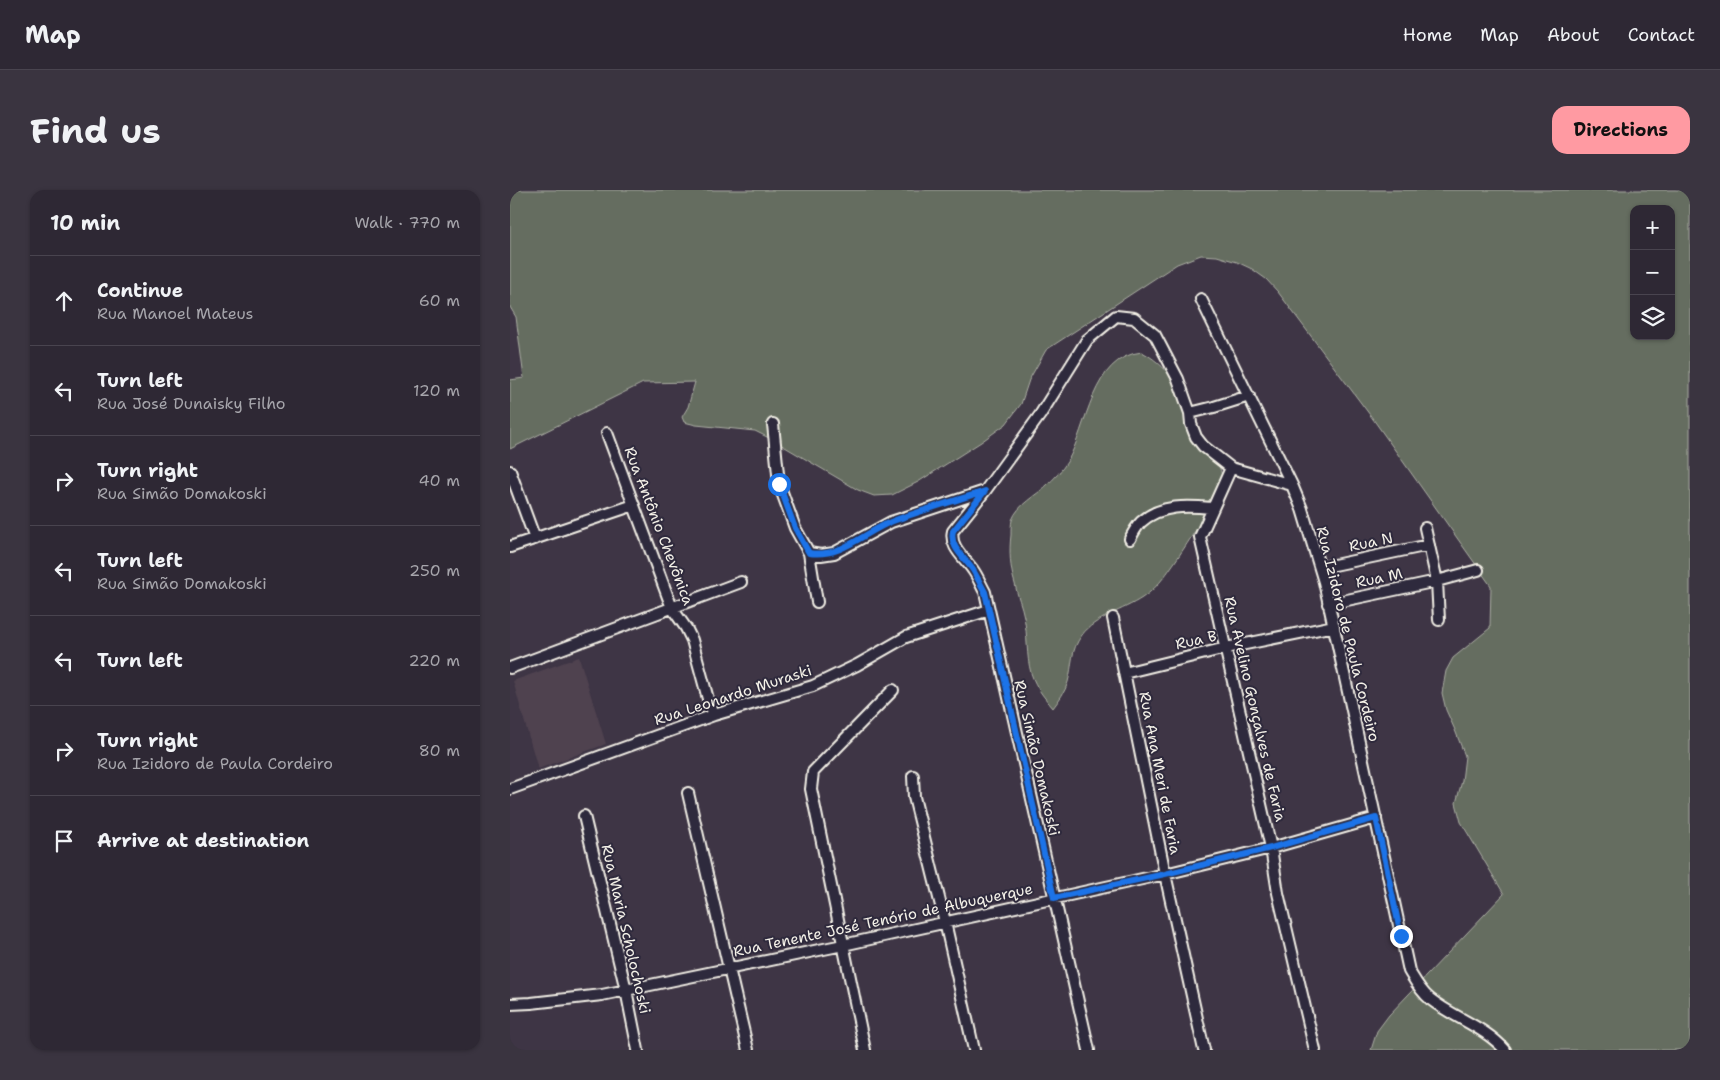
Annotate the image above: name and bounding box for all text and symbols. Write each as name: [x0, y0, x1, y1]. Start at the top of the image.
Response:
text: Map: [25, 19, 81, 51]
text: Home: [1403, 23, 1452, 47]
text: Map: [1480, 23, 1519, 47]
text: About: [1547, 23, 1600, 47]
text: Contact: [1628, 23, 1695, 47]
button: Directions: [1552, 106, 1690, 154]
text: Find us: [30, 107, 161, 154]
map controls: [1630, 205, 1675, 340]
button: +: [1630, 205, 1675, 250]
text: 10 min: [50, 209, 120, 237]
text: Walk · 770 m: [354, 212, 460, 233]
button: −: [1630, 250, 1675, 295]
text: Continue: [97, 278, 183, 303]
icon: ahead: [50, 287, 78, 315]
text: 60 m: [419, 290, 460, 311]
button: layers: [1630, 295, 1675, 340]
text: Rua Manoel Mateus: [97, 303, 254, 324]
text: Turn left: [97, 368, 183, 393]
icon: left: [50, 377, 78, 405]
text: 120 m: [413, 380, 460, 401]
text: Rua José Dunaisky Filho: [97, 393, 286, 414]
street label: Rua Antônio Chevônica: [620, 444, 699, 609]
text: Turn right: [97, 458, 198, 483]
icon: right: [50, 467, 78, 495]
text: 40 m: [418, 470, 460, 491]
route start: [768, 473, 791, 496]
text: Rua Simão Domakoski: [97, 483, 267, 504]
street label: Rua Izidoro de Paula Cordeiro: [1312, 524, 1384, 744]
street label: Rua N: [1347, 528, 1395, 556]
text: Turn left: [97, 548, 183, 573]
icon: left: [50, 557, 78, 585]
text: 250 m: [409, 560, 460, 581]
street label: Rua M: [1354, 563, 1404, 593]
text: Rua Simão Domakoski: [97, 573, 267, 594]
street label: Rua Avelino Gonçalves de Faria: [1219, 595, 1291, 824]
street label: Rua B: [1173, 626, 1219, 654]
icon: left: [50, 647, 78, 675]
text: Turn left: [97, 648, 183, 673]
text: 220 m: [408, 650, 460, 671]
street label: Rua Leonardo Muraski: [652, 660, 814, 730]
street label: Rua Simão Domakoski: [1009, 678, 1065, 838]
street label: Rua Ana Meri de Faria: [1134, 690, 1186, 857]
text: Turn right: [97, 728, 198, 753]
icon: right: [50, 737, 78, 765]
text: 80 m: [419, 740, 460, 761]
text: Rua Izidoro de Paula Cordeiro: [97, 753, 333, 774]
icon: arrive: [50, 827, 78, 855]
text: Arrive at destination: [97, 828, 309, 853]
street label: Rua Maria Scholochoski: [597, 842, 655, 1016]
street label: Rua Tenente José Tenório de Albuquerque: [731, 878, 1035, 962]
route end: [1390, 925, 1413, 948]

